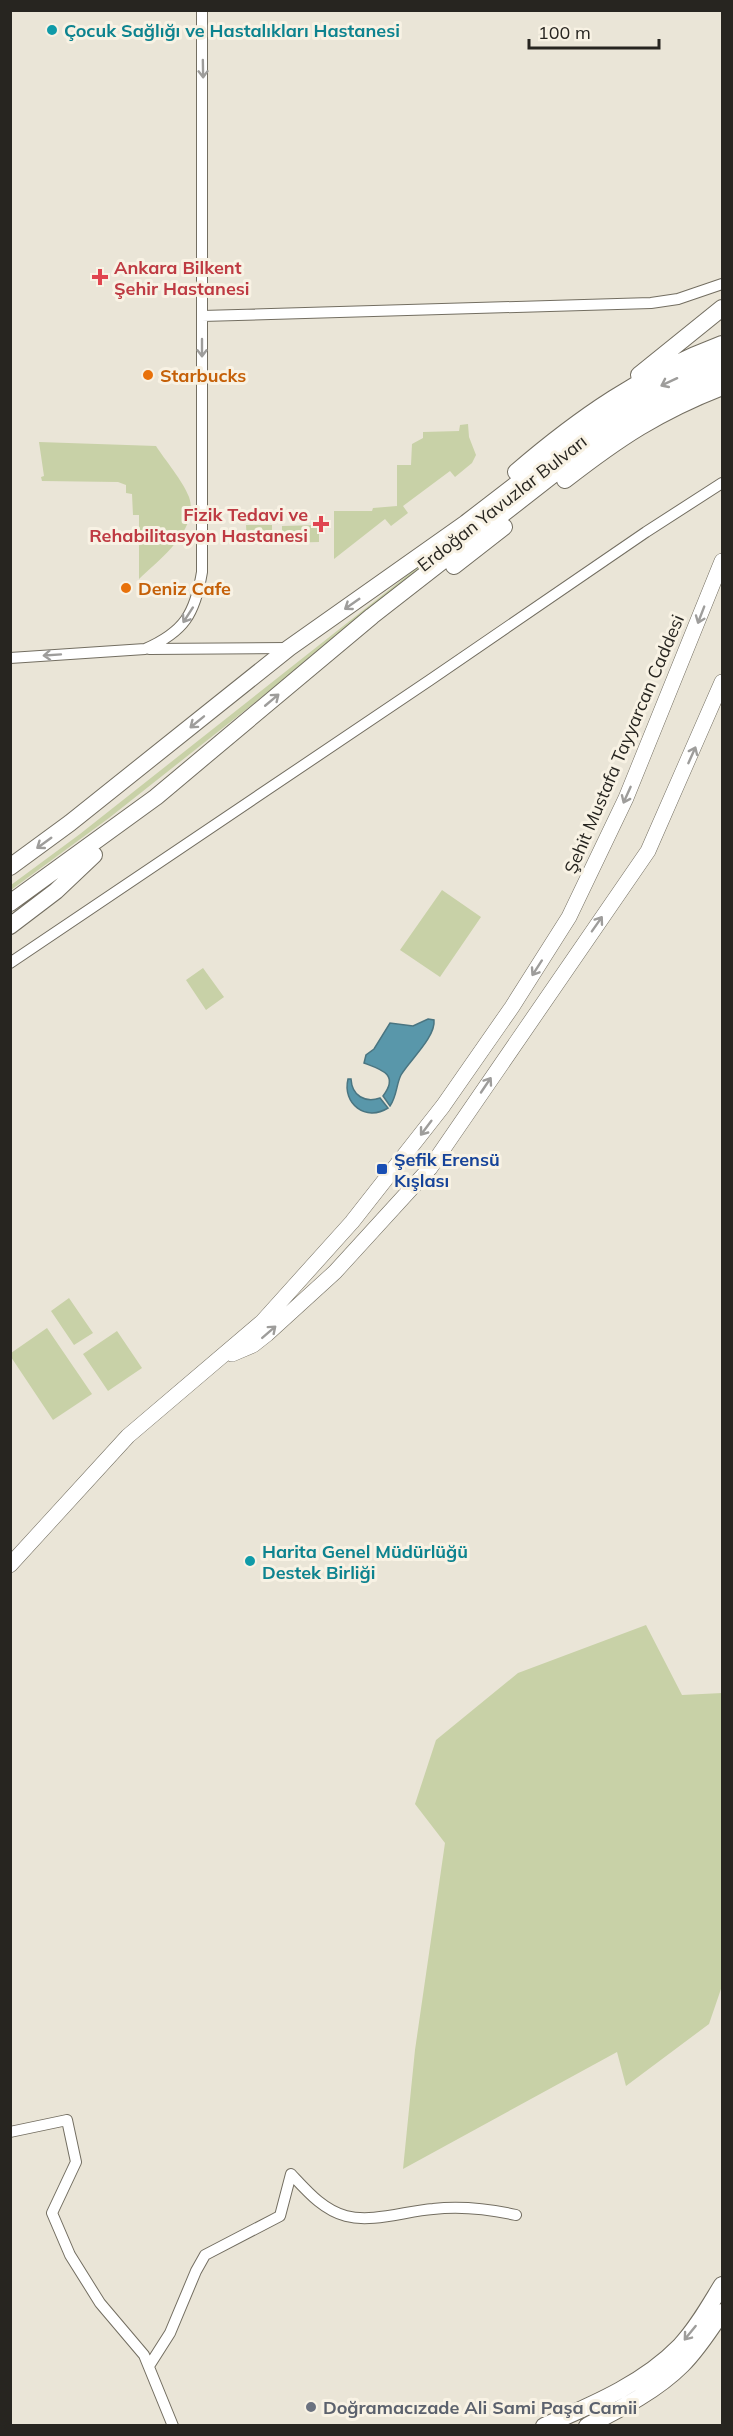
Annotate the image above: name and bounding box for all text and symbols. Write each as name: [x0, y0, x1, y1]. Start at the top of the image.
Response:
scale bar: [529, 12, 660, 50]
place label: Çocuk Sağlığı ve Hastalıkları Hastanesi: [64, 19, 400, 42]
text: 100 m: [538, 21, 591, 44]
marker: Çocuk Sağlığı ve Hastalıkları Hastanesi: [45, 23, 59, 37]
one-way arrow: [197, 58, 209, 78]
place label: Ankara Bilkent Şehir Hastanesi: [114, 256, 249, 300]
marker: Ankara Bilkent Şehir Hastanesi: [91, 268, 109, 286]
one-way arrow: [196, 337, 208, 357]
place label: Starbucks: [160, 364, 246, 387]
marker: Starbucks: [141, 368, 155, 382]
one-way arrow: [660, 377, 678, 389]
street label: Erdoğan Yavuzlar Bulvarı: [413, 430, 591, 576]
place label: Fizik Tedavi ve Rehabilitasyon Hastanesi: [89, 503, 308, 547]
marker: Fizik Tedavi ve Rehabilitasyon Hastanesi: [312, 515, 330, 533]
place label: Deniz Cafe: [138, 577, 231, 600]
marker: Deniz Cafe: [119, 581, 133, 595]
one-way arrow: [344, 598, 360, 610]
one-way arrow: [695, 605, 706, 624]
one-way arrow: [182, 606, 194, 623]
street label: Şehit Mustafa Tayyarcan Caddesi: [559, 611, 689, 877]
one-way arrow: [43, 650, 63, 661]
one-way arrow: [264, 693, 280, 706]
one-way arrow: [189, 715, 205, 728]
one-way arrow: [687, 746, 698, 764]
one-way arrow: [621, 786, 632, 804]
one-way arrow: [36, 837, 52, 849]
one-way arrow: [591, 917, 603, 933]
one-way arrow: [531, 959, 543, 976]
one-way arrow: [481, 1077, 493, 1094]
one-way arrow: [420, 1120, 432, 1136]
place label: Şefik Erensü Kışlası: [394, 1148, 500, 1192]
marker: Şefik Erensü Kışlası: [375, 1162, 389, 1176]
one-way arrow: [261, 1325, 277, 1338]
place label: Harita Genel Müdürlüğü Destek Birliği: [262, 1540, 468, 1584]
marker: Harita Genel Müdürlüğü Destek Birliği: [243, 1554, 257, 1568]
one-way arrow: [683, 2325, 696, 2341]
place label: Doğramacızade Ali Sami Paşa Camii: [323, 2396, 637, 2419]
marker: Doğramacızade Ali Sami Paşa Camii: [304, 2400, 318, 2414]

